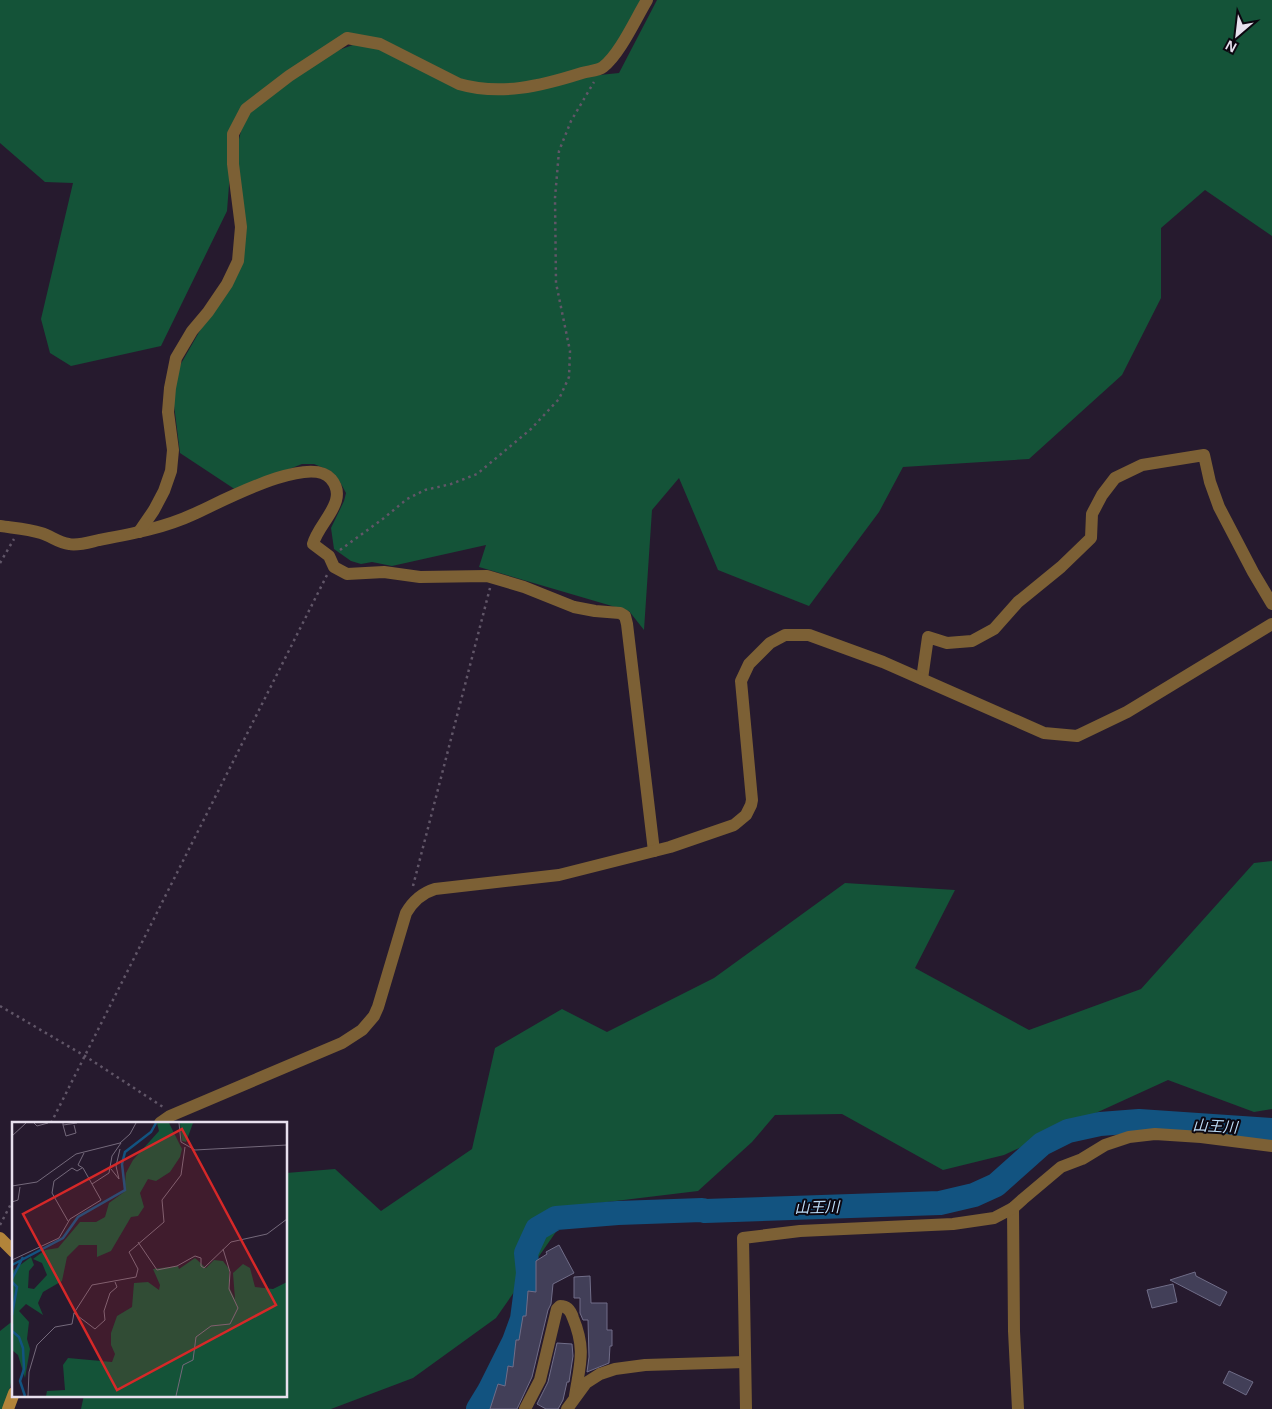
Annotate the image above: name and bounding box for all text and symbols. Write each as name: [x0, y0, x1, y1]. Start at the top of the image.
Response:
north arrow: [1212, 10, 1262, 60]
text: N: [1223, 37, 1239, 56]
water label: 山王川: [1192, 1116, 1240, 1136]
inset map: [12, 1122, 288, 1396]
water label: 山王川: [794, 1198, 842, 1216]

